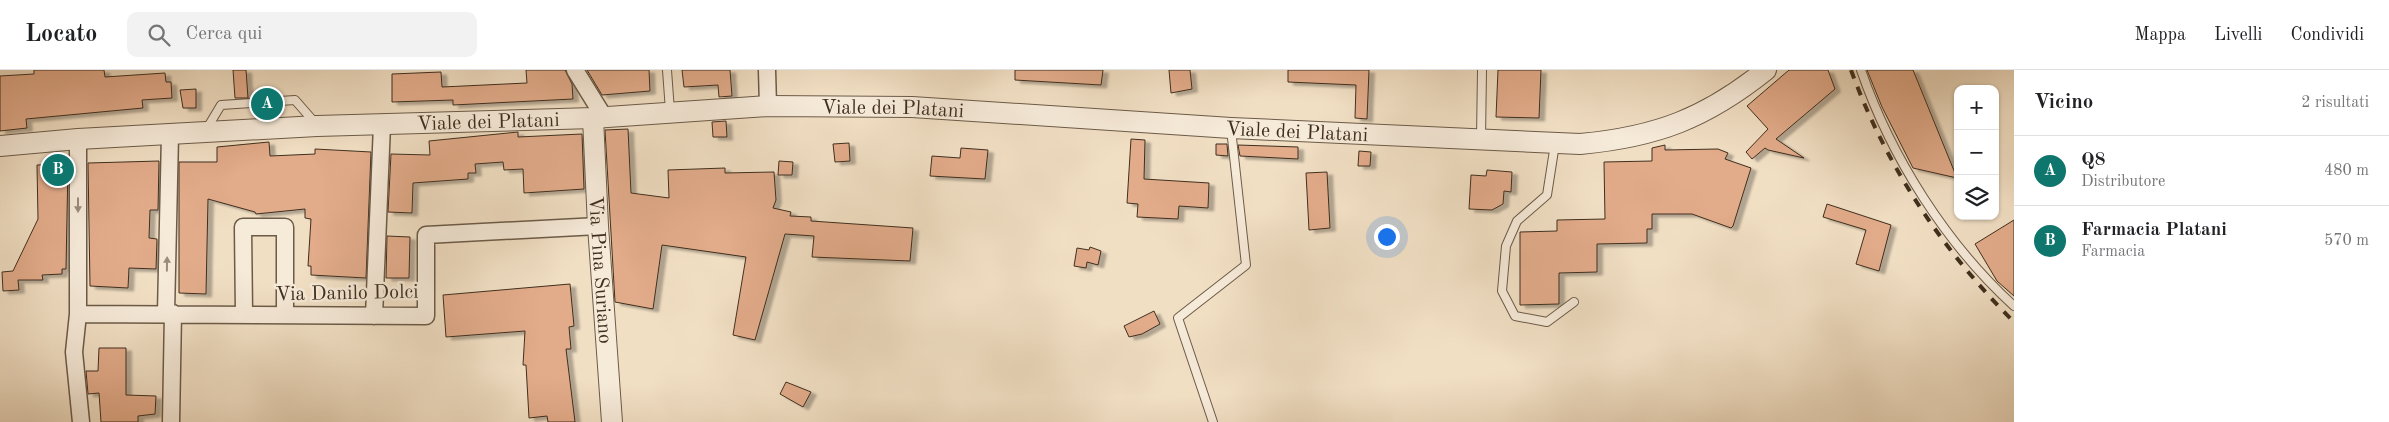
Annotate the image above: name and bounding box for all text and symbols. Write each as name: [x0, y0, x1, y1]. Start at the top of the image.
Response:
search box: [127, 12, 477, 57]
icon: search: [145, 21, 173, 49]
text: Locato: [25, 23, 97, 47]
text: Cerca qui: [185, 25, 263, 44]
text: Mappa: [2134, 26, 2186, 44]
text: Livelli: [2214, 26, 2262, 44]
text: Condividi: [2290, 26, 2364, 44]
pin: A: [251, 85, 283, 123]
map controls: [1954, 85, 1999, 220]
button: +: [1954, 85, 1999, 130]
text: Vicino: [2034, 92, 2093, 113]
text: 2 risultati: [2301, 95, 2369, 111]
street label: Viale dei Platani: [821, 98, 965, 122]
street label: Viale dei Platani: [417, 111, 560, 135]
street label: Viale dei Platani: [1225, 120, 1369, 146]
button: −: [1954, 130, 1999, 175]
pin: B: [42, 151, 74, 189]
text: Q8: [2081, 151, 2106, 170]
text: A: [2044, 163, 2056, 179]
text: 480 m: [2324, 163, 2369, 179]
text: Distributore: [2081, 174, 2165, 190]
button: layers: [1954, 175, 1999, 220]
street label: Via Pina Suriano: [585, 195, 614, 345]
one-way arrow: [74, 197, 82, 213]
text: Farmacia Platani: [2081, 221, 2227, 240]
your location: [1374, 224, 1400, 250]
text: B: [2044, 233, 2056, 249]
text: 570 m: [2324, 233, 2369, 249]
text: Farmacia: [2081, 244, 2145, 260]
one-way arrow: [163, 256, 171, 272]
street label: Via Danilo Dolci: [275, 283, 419, 305]

